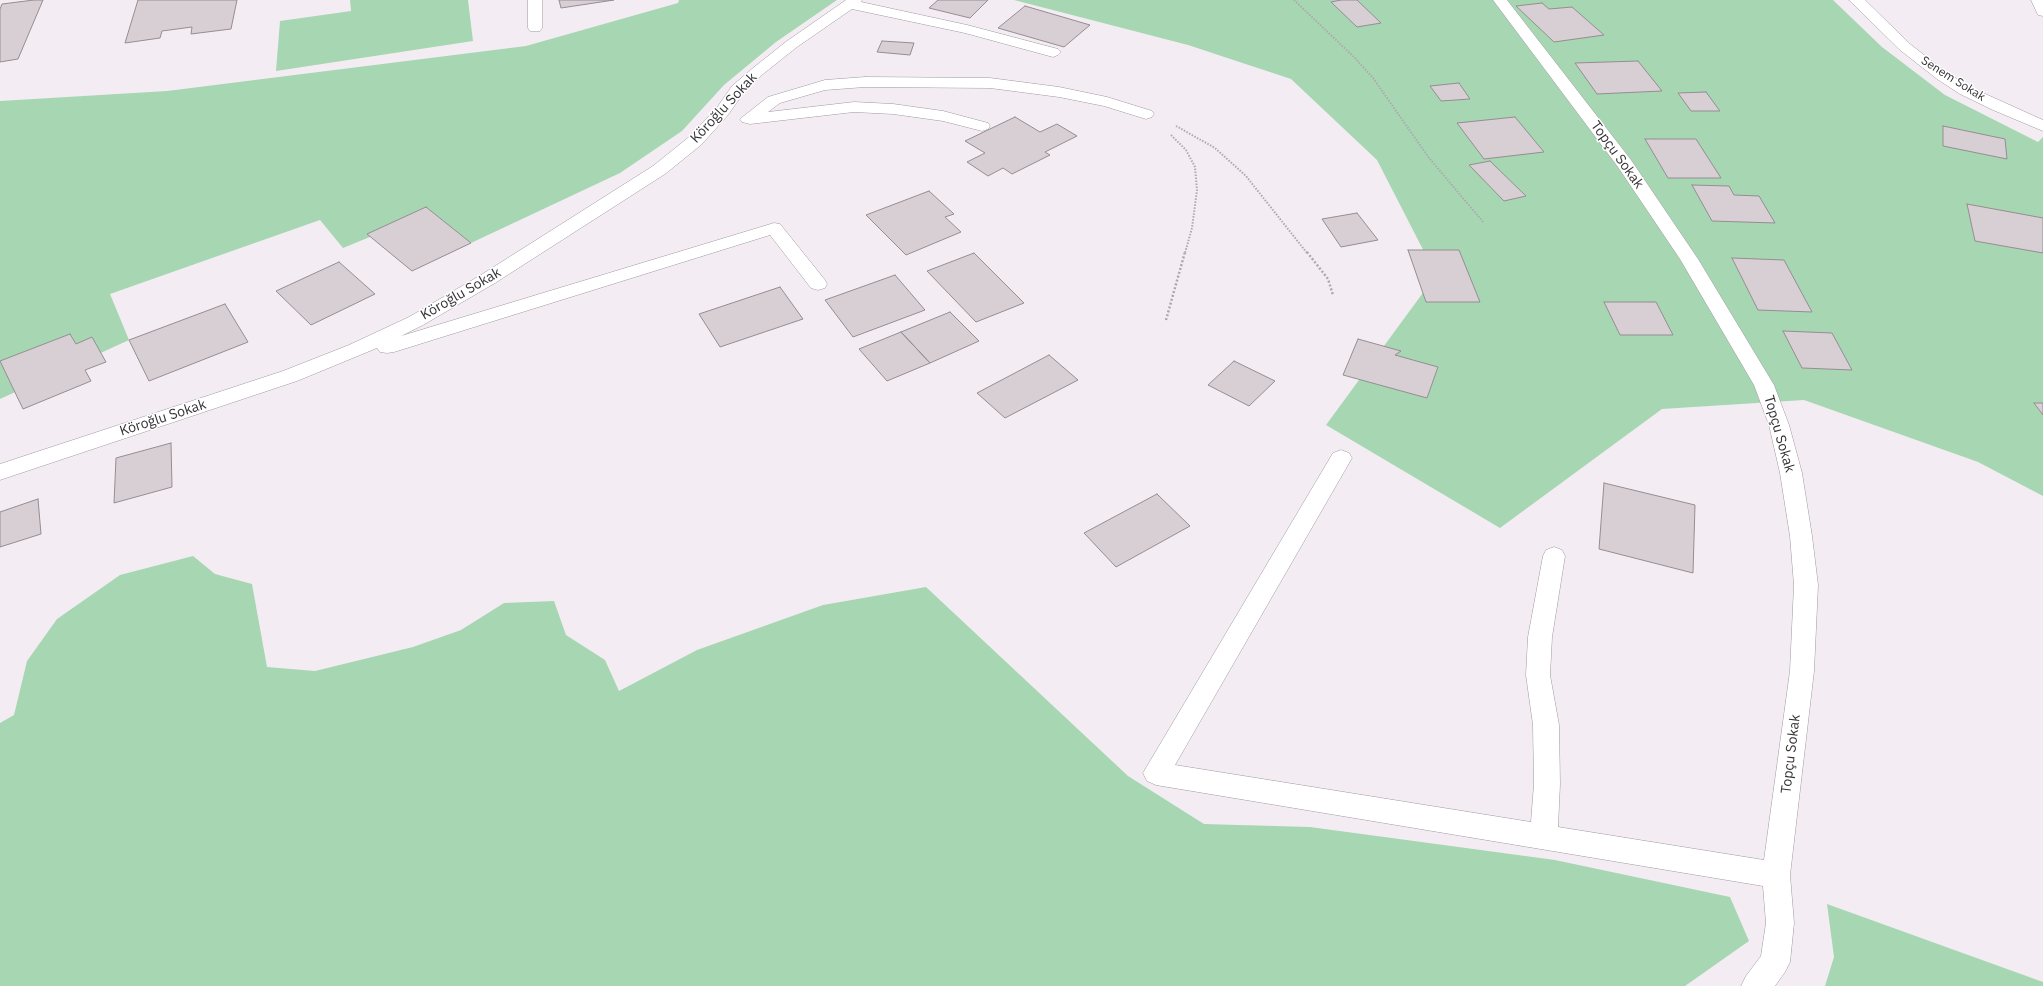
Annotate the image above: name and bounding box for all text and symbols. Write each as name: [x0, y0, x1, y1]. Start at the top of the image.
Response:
street label: Senem Sokak: [1918, 54, 1988, 104]
street label: Köroğlu Sokak: [687, 69, 761, 147]
street label: Topçu Sokak: [1587, 118, 1647, 192]
street label: Köroğlu Sokak: [418, 264, 504, 324]
street label: Topçu Sokak: [1760, 393, 1798, 475]
street label: Köroğlu Sokak: [118, 396, 208, 440]
street label: Topçu Sokak: [1778, 714, 1804, 794]

